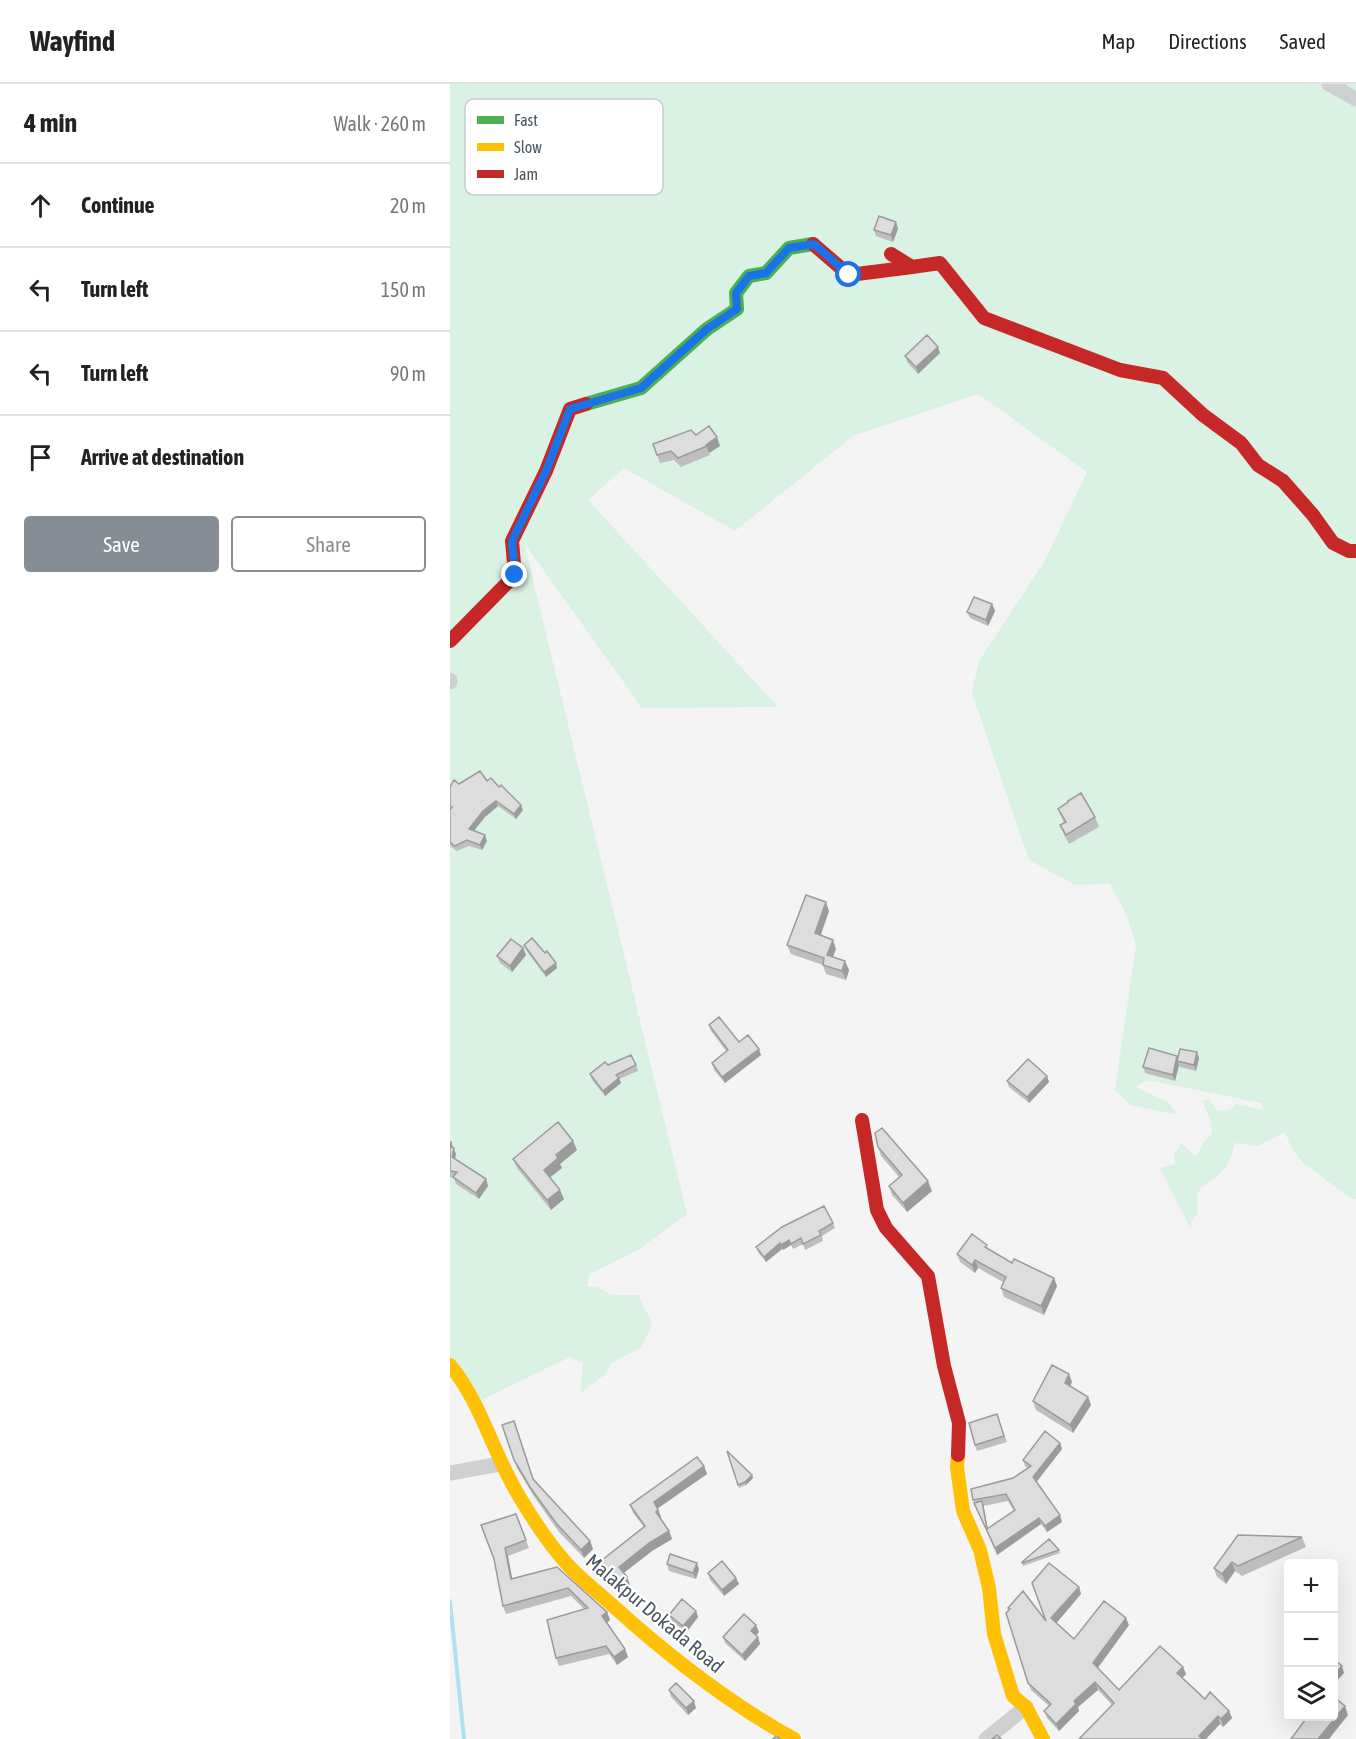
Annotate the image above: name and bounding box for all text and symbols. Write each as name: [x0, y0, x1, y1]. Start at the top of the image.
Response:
text: Wayfind: [30, 25, 115, 57]
text: Map: [1101, 29, 1135, 53]
text: Directions: [1168, 29, 1247, 53]
text: Saved: [1280, 29, 1326, 53]
legend: [465, 99, 663, 195]
text: 4 min: [24, 108, 77, 138]
text: Fast: [514, 111, 538, 129]
text: Walk · 260 m: [334, 112, 426, 135]
text: Slow: [514, 138, 542, 156]
text: Jam: [514, 165, 538, 183]
icon: ahead: [24, 189, 57, 222]
text: Continue: [81, 192, 155, 218]
text: 20 m: [390, 194, 426, 217]
route start: [835, 261, 861, 287]
icon: left: [24, 273, 57, 306]
text: Turn left: [81, 276, 148, 302]
text: 150 m: [381, 278, 426, 301]
icon: left: [24, 357, 57, 390]
text: Turn left: [81, 360, 148, 386]
text: 90 m: [390, 362, 426, 385]
icon: arrive: [24, 441, 57, 474]
text: Arrive at destination: [81, 444, 244, 470]
button: Save: [24, 516, 219, 572]
button: Share: [231, 516, 426, 572]
route end: [501, 561, 527, 587]
street label: Malakpur Dokada Road: [582, 1549, 728, 1677]
map controls: [1284, 1559, 1338, 1721]
button: +: [1284, 1559, 1338, 1613]
button: −: [1284, 1613, 1338, 1667]
button: layers: [1284, 1667, 1338, 1721]

